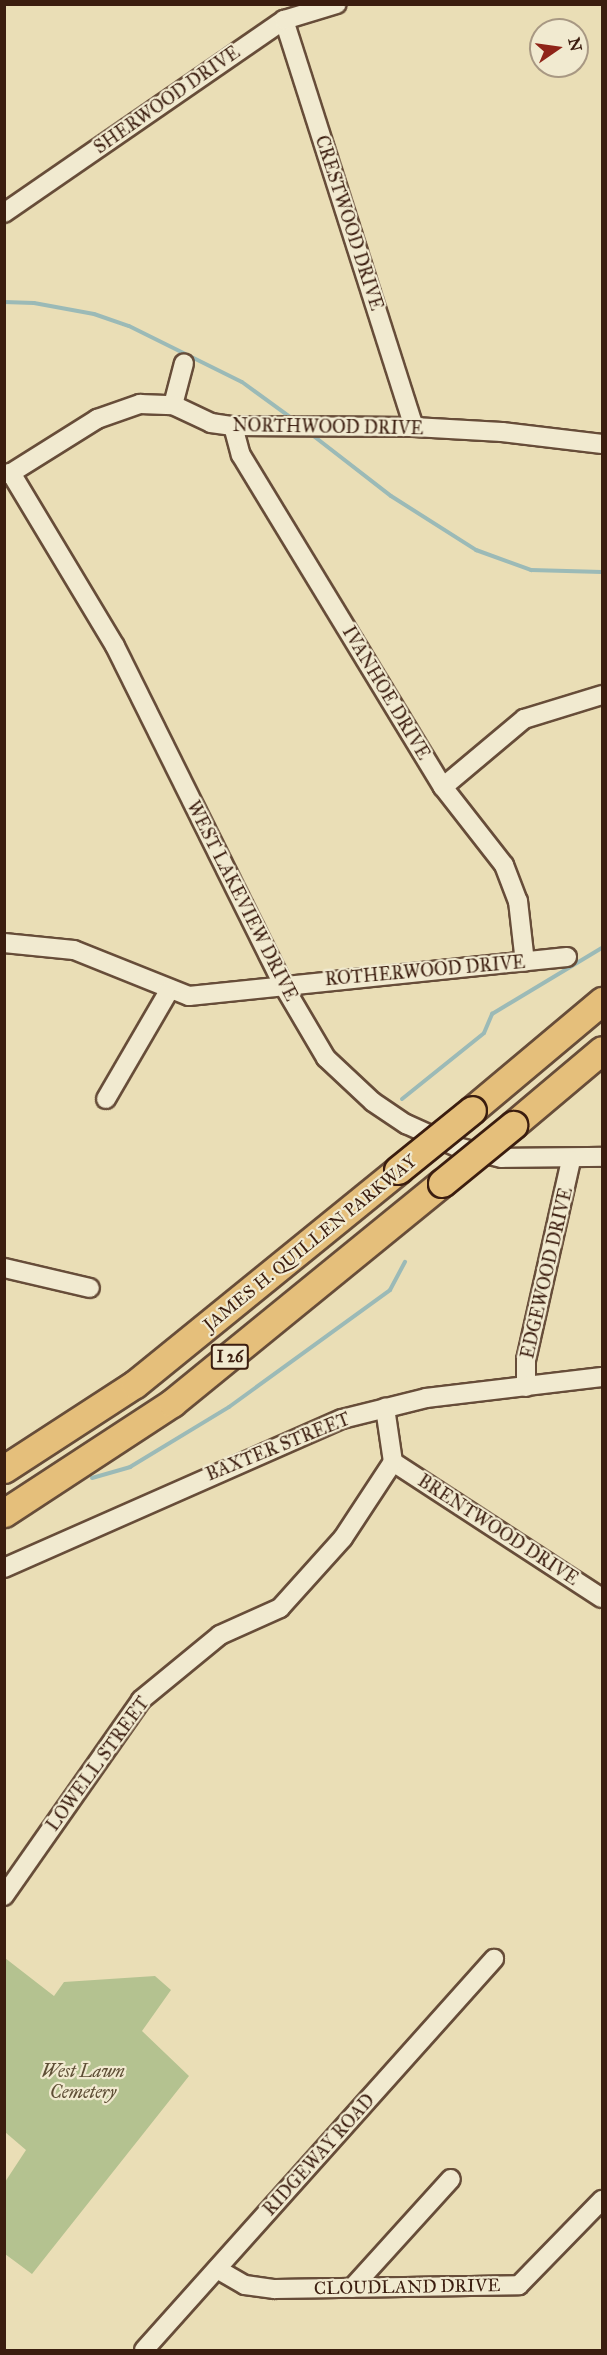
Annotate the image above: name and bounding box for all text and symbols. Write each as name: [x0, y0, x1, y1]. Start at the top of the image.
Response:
north arrow: [529, 18, 589, 78]
text: N: [564, 36, 586, 53]
street label: SHERWOOD DRIVE: [90, 42, 244, 158]
street label: CRESTWOOD DRIVE: [311, 133, 387, 313]
street label: NORTHWOOD DRIVE: [232, 415, 424, 439]
street label: IVANHOE DRIVE: [338, 622, 434, 764]
street label: WEST LAKEVIEW DRIVE: [182, 797, 302, 1005]
street label: ROTHERWOOD DRIVE: [324, 951, 526, 991]
street label: JAMES H. QUILLEN PARKWAY: [199, 1150, 421, 1336]
street label: EDGEWOOD DRIVE: [517, 1185, 577, 1361]
road number: I 26: [210, 1344, 250, 1370]
street label: BAXTER STREET: [203, 1408, 353, 1486]
street label: BRENTWOOD DRIVE: [414, 1470, 582, 1590]
street label: LOWELL STREET: [42, 1693, 154, 1835]
park label: West Lawn Cemetery: [41, 2061, 125, 2104]
street label: RIDGEWAY ROAD: [259, 2090, 379, 2220]
street label: CLOUDLAND DRIVE: [314, 2275, 500, 2299]

